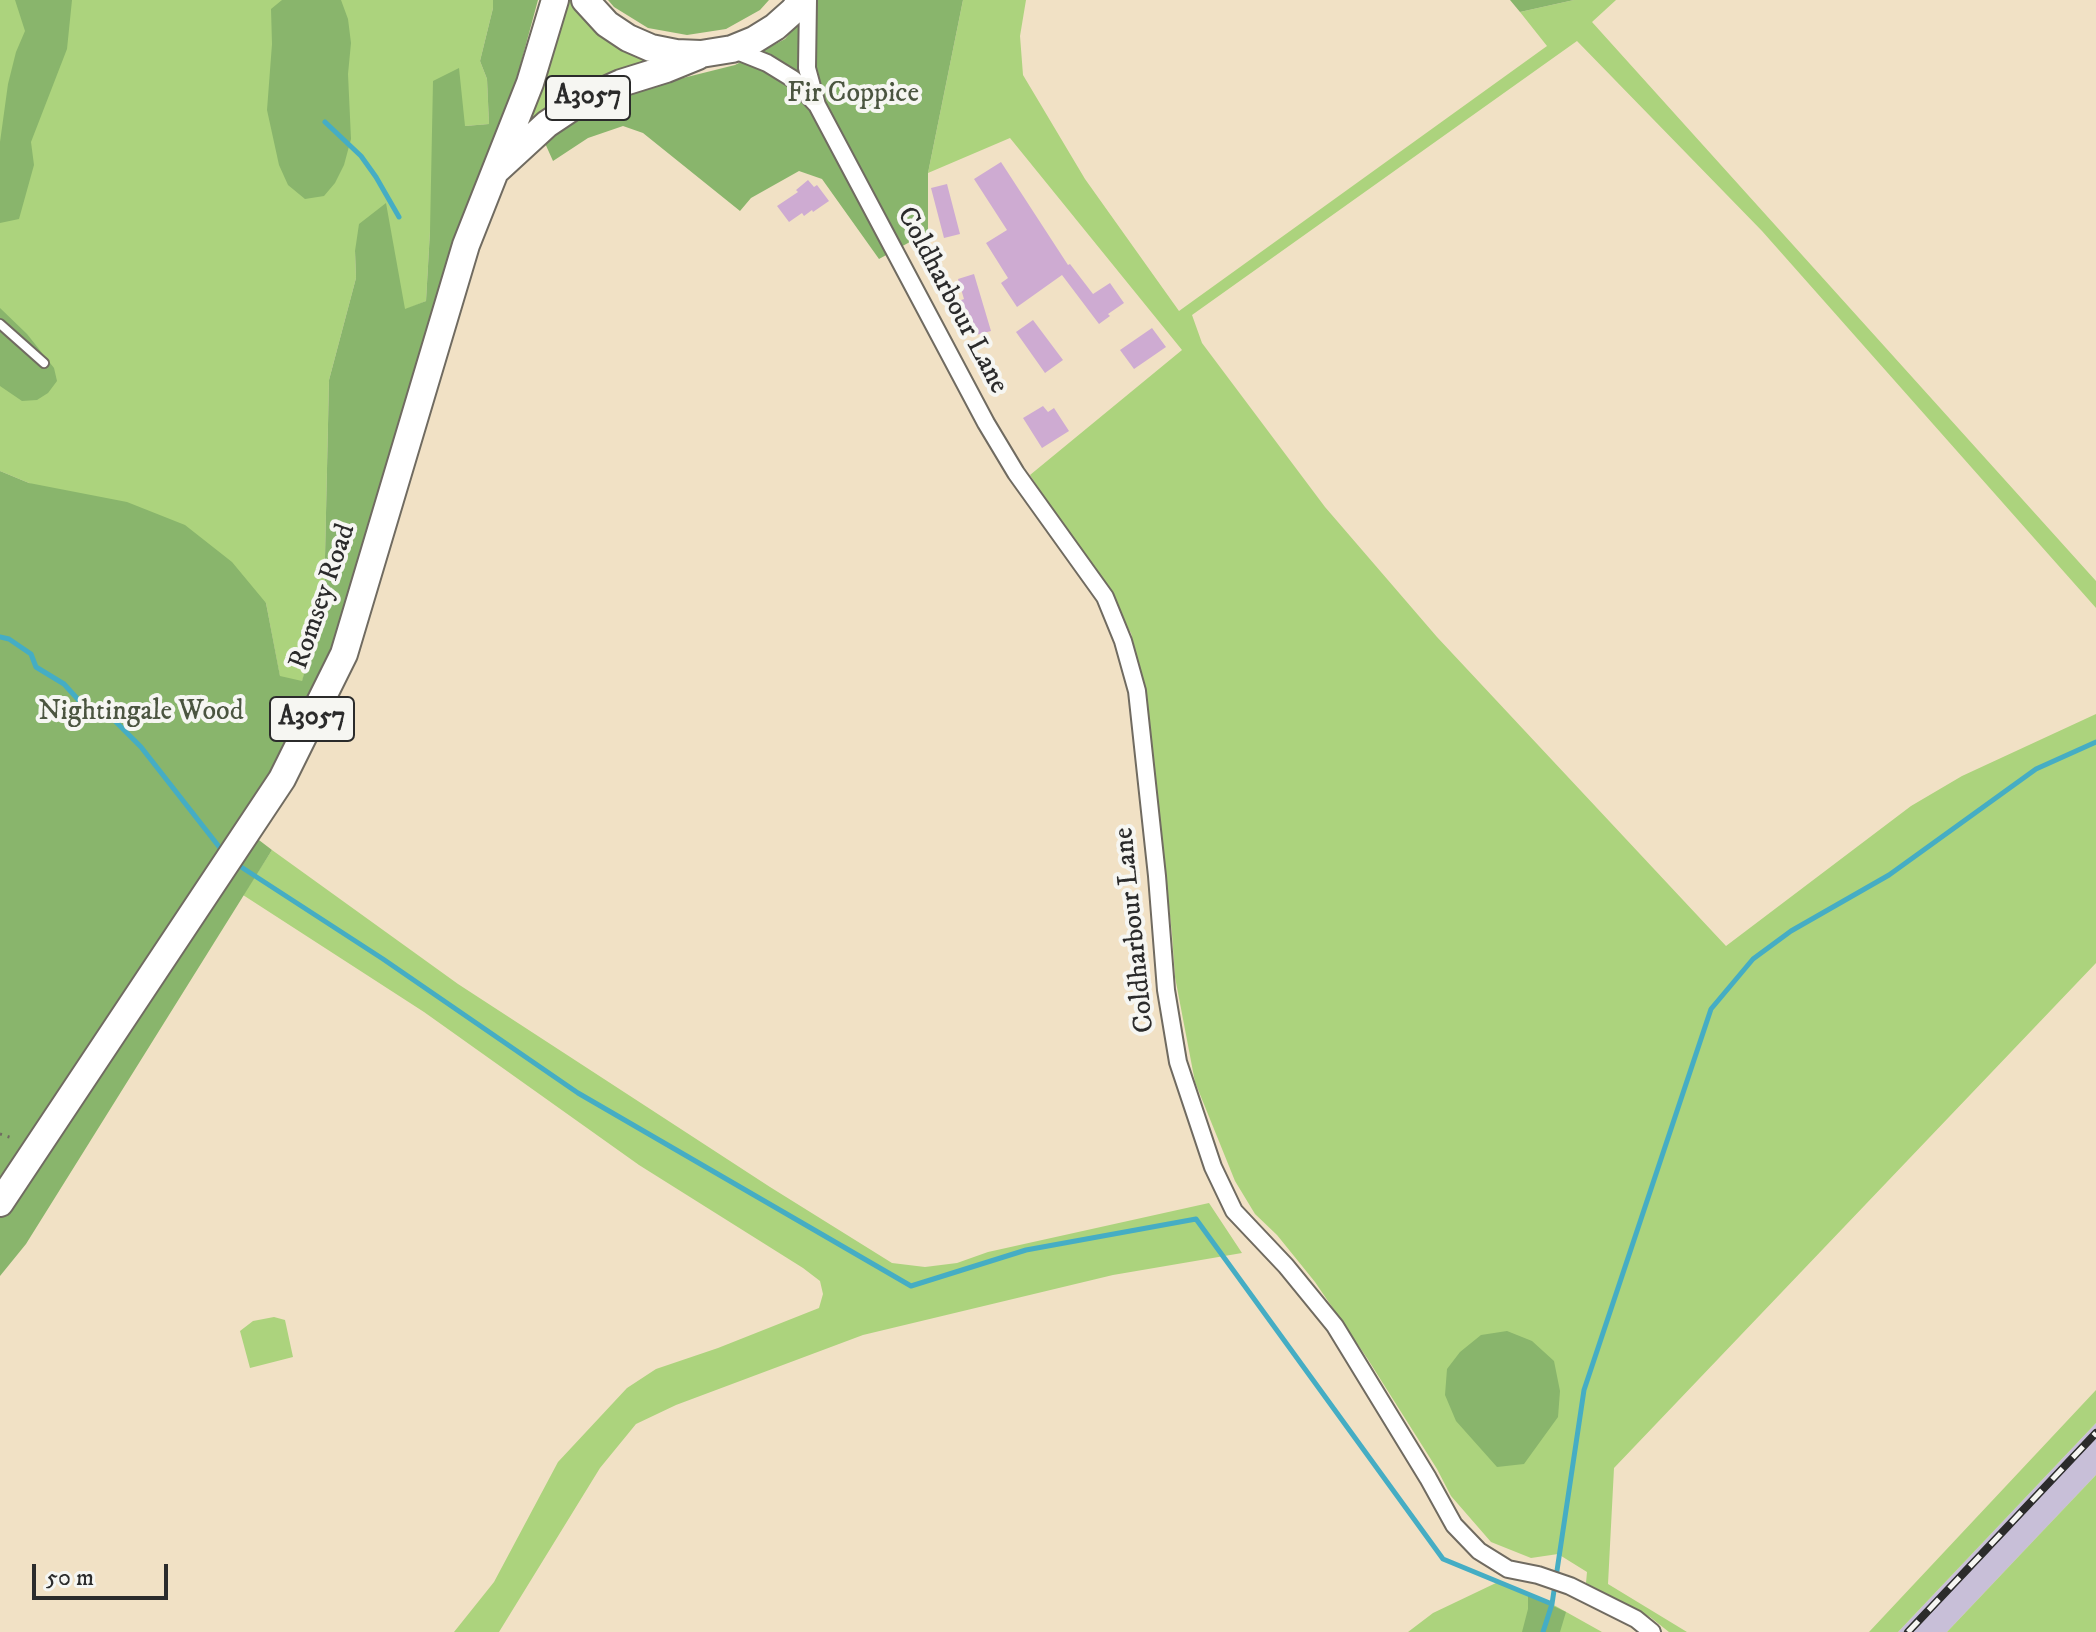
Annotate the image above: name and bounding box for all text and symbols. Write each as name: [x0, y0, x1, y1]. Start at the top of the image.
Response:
road number: A3057: [546, 76, 630, 120]
park label: Fir Coppice: [787, 78, 919, 112]
street label: Coldharbour Lane: [888, 202, 1014, 400]
street label: Romsey Road: [283, 520, 365, 674]
park label: Nightingale Wood: [38, 696, 244, 730]
road number: A3057: [270, 697, 354, 741]
street label: Coldharbour Lane: [1109, 826, 1163, 1034]
scale bar: [36, 1548, 172, 1598]
text: 50 m: [46, 1563, 94, 1593]

